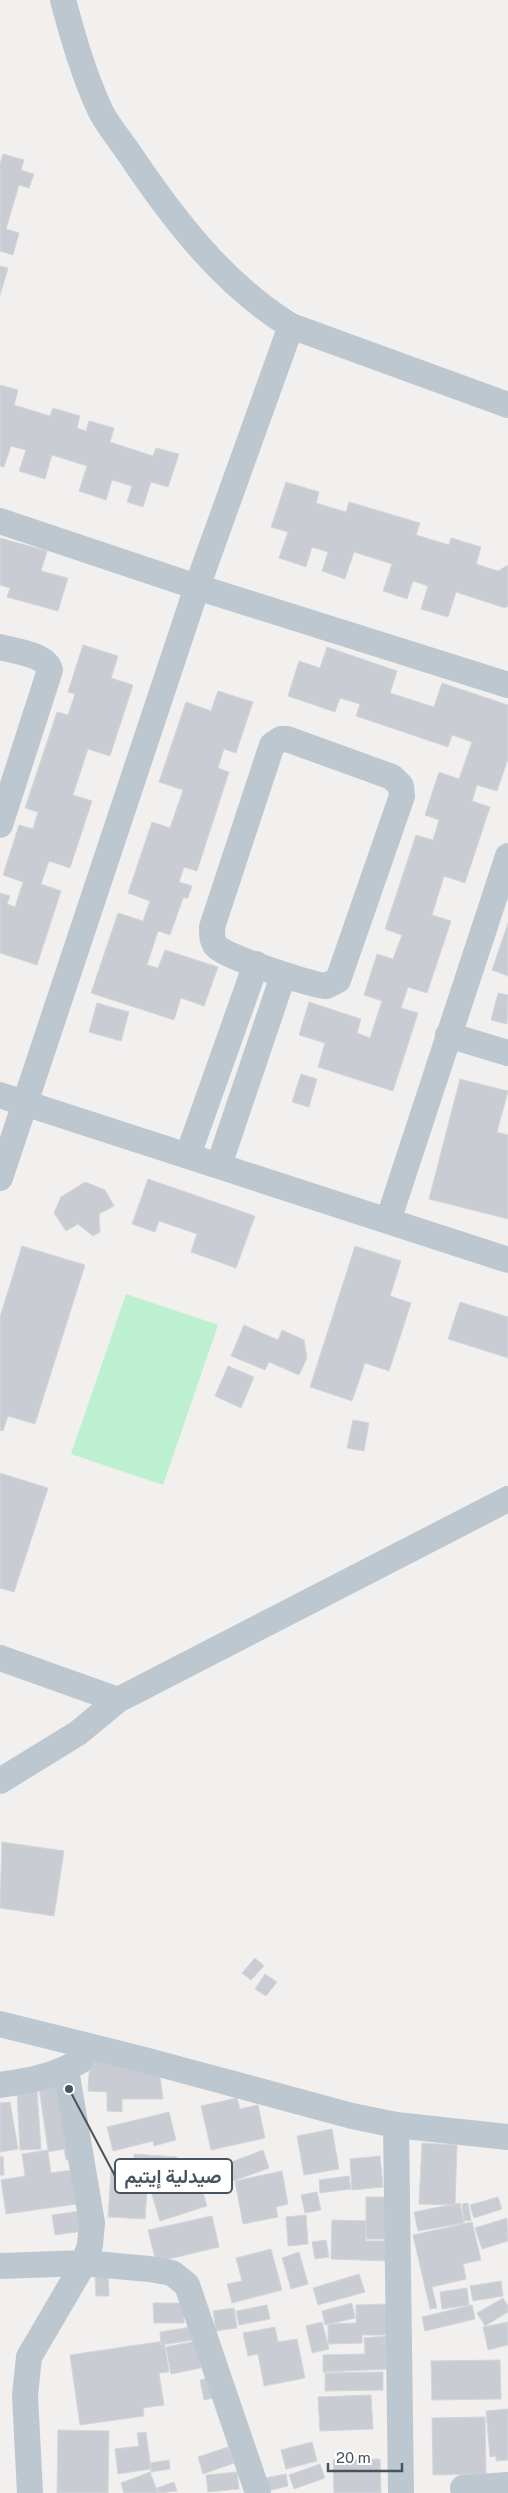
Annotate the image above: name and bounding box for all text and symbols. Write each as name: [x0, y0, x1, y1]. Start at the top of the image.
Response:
callout: صيدلية إيتيم: [115, 2159, 232, 2193]
text: صيدلية إيتيم: [124, 2165, 222, 2189]
scale bar: [328, 2440, 402, 2472]
text: 20 m: [336, 2449, 371, 2466]

